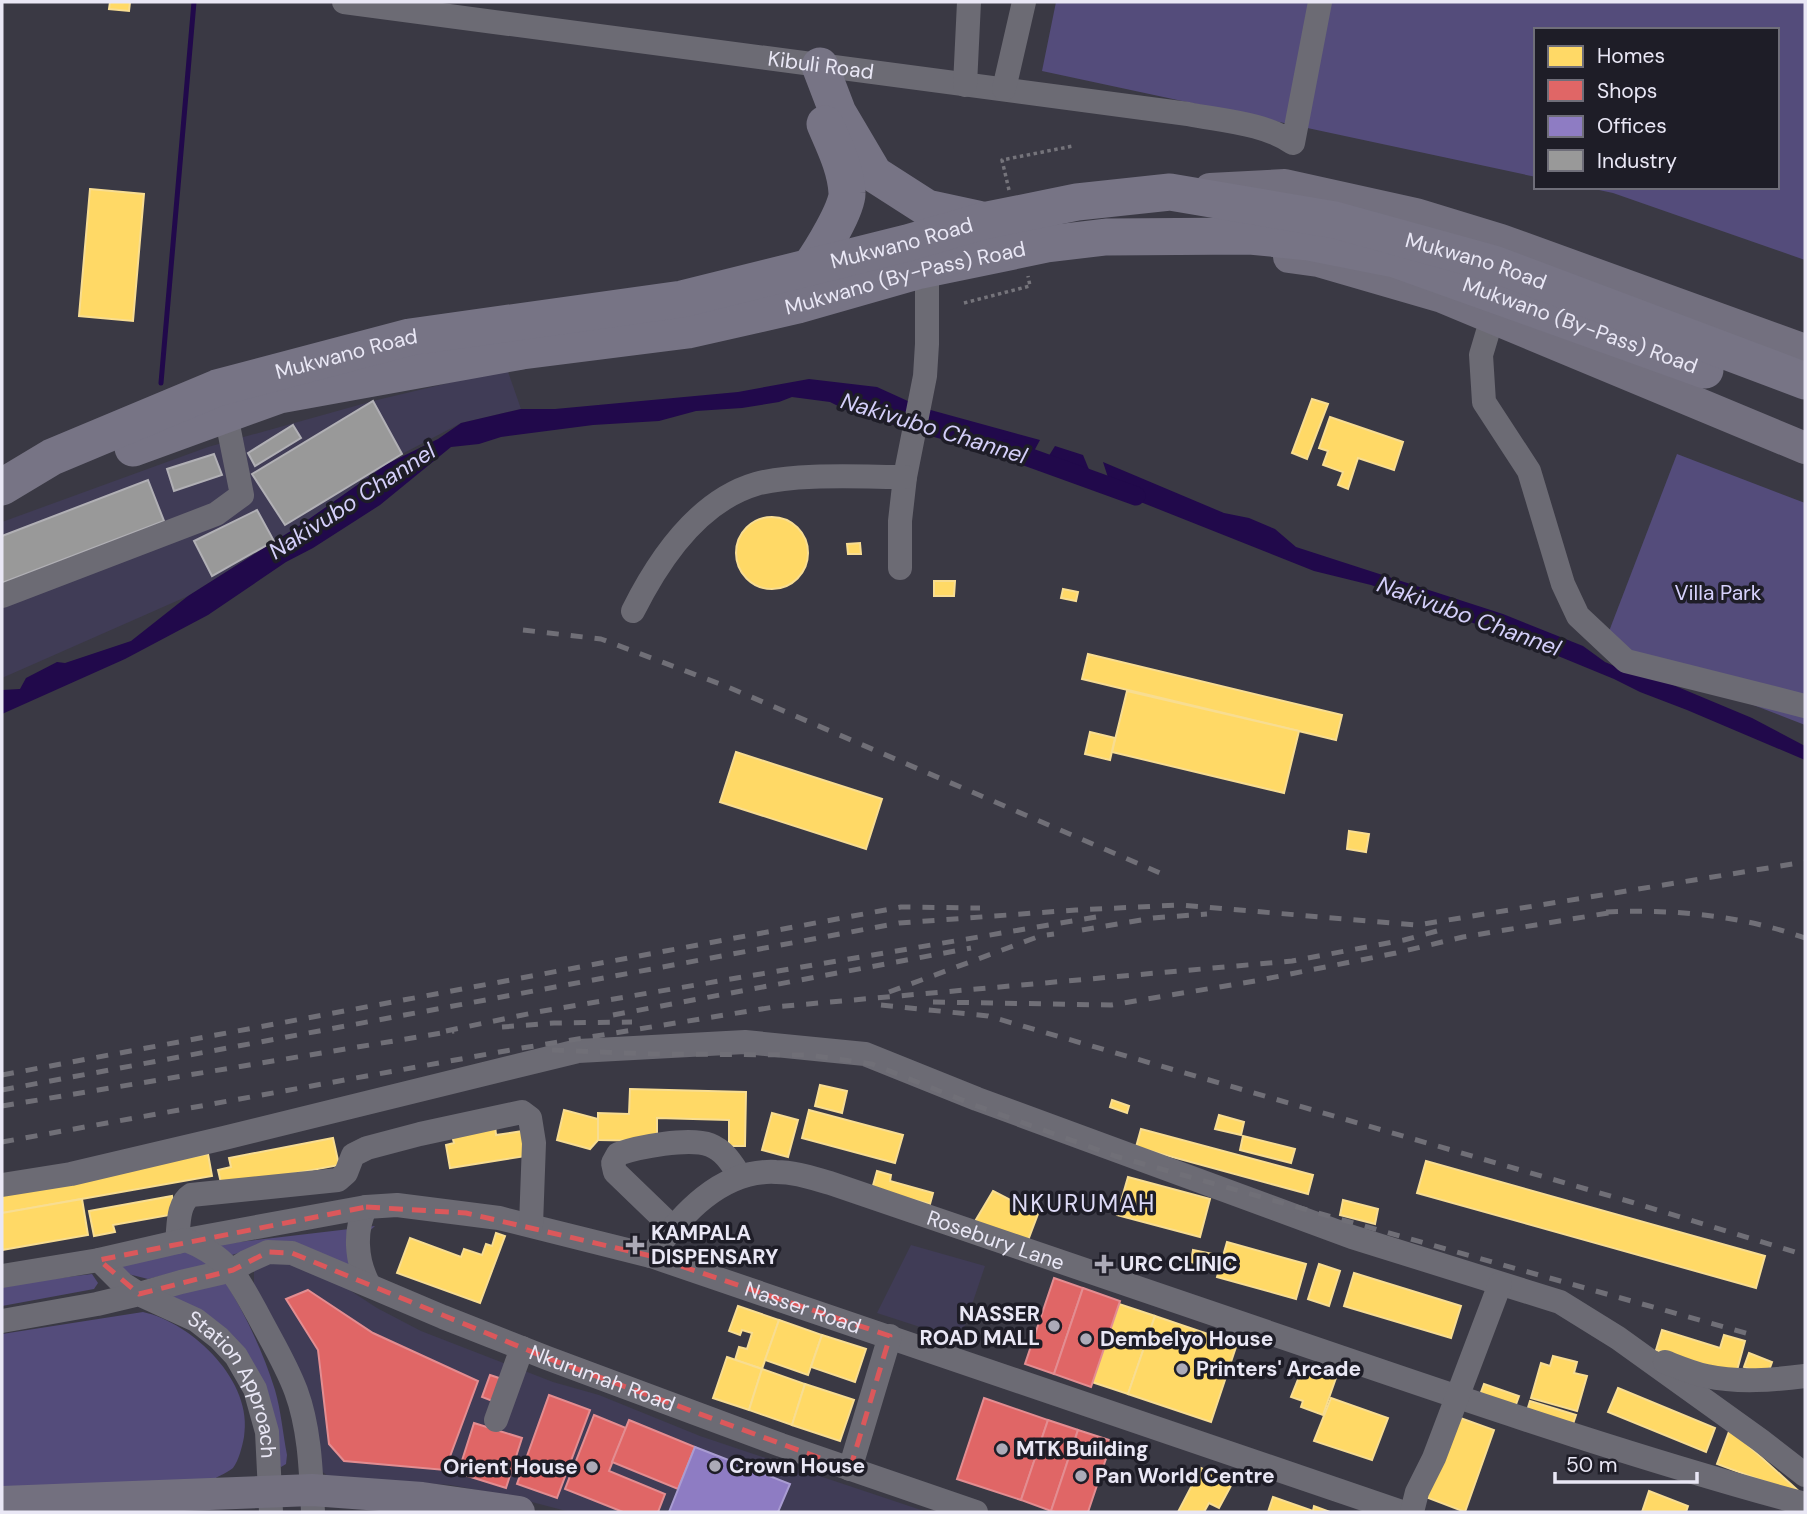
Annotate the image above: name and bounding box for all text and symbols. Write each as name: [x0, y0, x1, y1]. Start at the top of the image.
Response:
legend: [1534, 28, 1779, 189]
text: Homes: [1597, 42, 1665, 70]
street label: Kibuli Road: [766, 44, 876, 86]
text: Shops: [1597, 77, 1657, 105]
text: Offices: [1597, 112, 1667, 140]
text: Industry: [1597, 147, 1677, 175]
street label: Mukwano Road: [827, 211, 976, 276]
street label: Mukwano Road: [1402, 226, 1550, 296]
street label: Mukwano (By-Pass) Road: [782, 235, 1028, 322]
street label: Mukwano (By-Pass) Road: [1459, 270, 1701, 380]
street label: Mukwano Road: [272, 322, 419, 386]
water label: Nakivubo Channel: [837, 385, 1032, 471]
water label: Nakivubo Channel: [263, 435, 442, 566]
water label: Nakivubo Channel: [1373, 569, 1566, 663]
park label: Villa Park: [1675, 579, 1762, 607]
district label: NKURUMAH: [1012, 1188, 1156, 1219]
street label: Rosebury Lane: [923, 1204, 1068, 1277]
place label: KAMPALA DISPENSARY: [651, 1219, 779, 1271]
marker: KAMPALA DISPENSARY: [625, 1235, 645, 1255]
place label: URC CLINIC: [1120, 1250, 1238, 1278]
marker: URC CLINIC: [1094, 1254, 1114, 1274]
street label: Nasser Road: [741, 1275, 865, 1341]
place label: NASSER ROAD MALL: [920, 1300, 1040, 1352]
street label: Station Approach: [183, 1304, 282, 1459]
marker: NASSER ROAD MALL: [1046, 1318, 1062, 1334]
place label: Dembelyo House: [1100, 1325, 1273, 1353]
marker: Dembelyo House: [1078, 1331, 1094, 1347]
street label: Nkurumah Road: [525, 1338, 679, 1418]
place label: Printers' Arcade: [1196, 1355, 1361, 1383]
marker: Printers' Arcade: [1174, 1361, 1190, 1377]
place label: MTK Building: [1016, 1435, 1148, 1463]
scale bar: [1555, 1440, 1697, 1484]
marker: MTK Building: [994, 1441, 1010, 1457]
text: 50 m: [1566, 1451, 1617, 1479]
place label: Crown House: [729, 1452, 865, 1480]
place label: Orient House: [443, 1453, 578, 1481]
marker: Crown House: [707, 1458, 723, 1474]
marker: Orient House: [584, 1459, 600, 1475]
place label: Pan World Centre: [1095, 1462, 1275, 1490]
marker: Pan World Centre: [1073, 1468, 1089, 1484]

